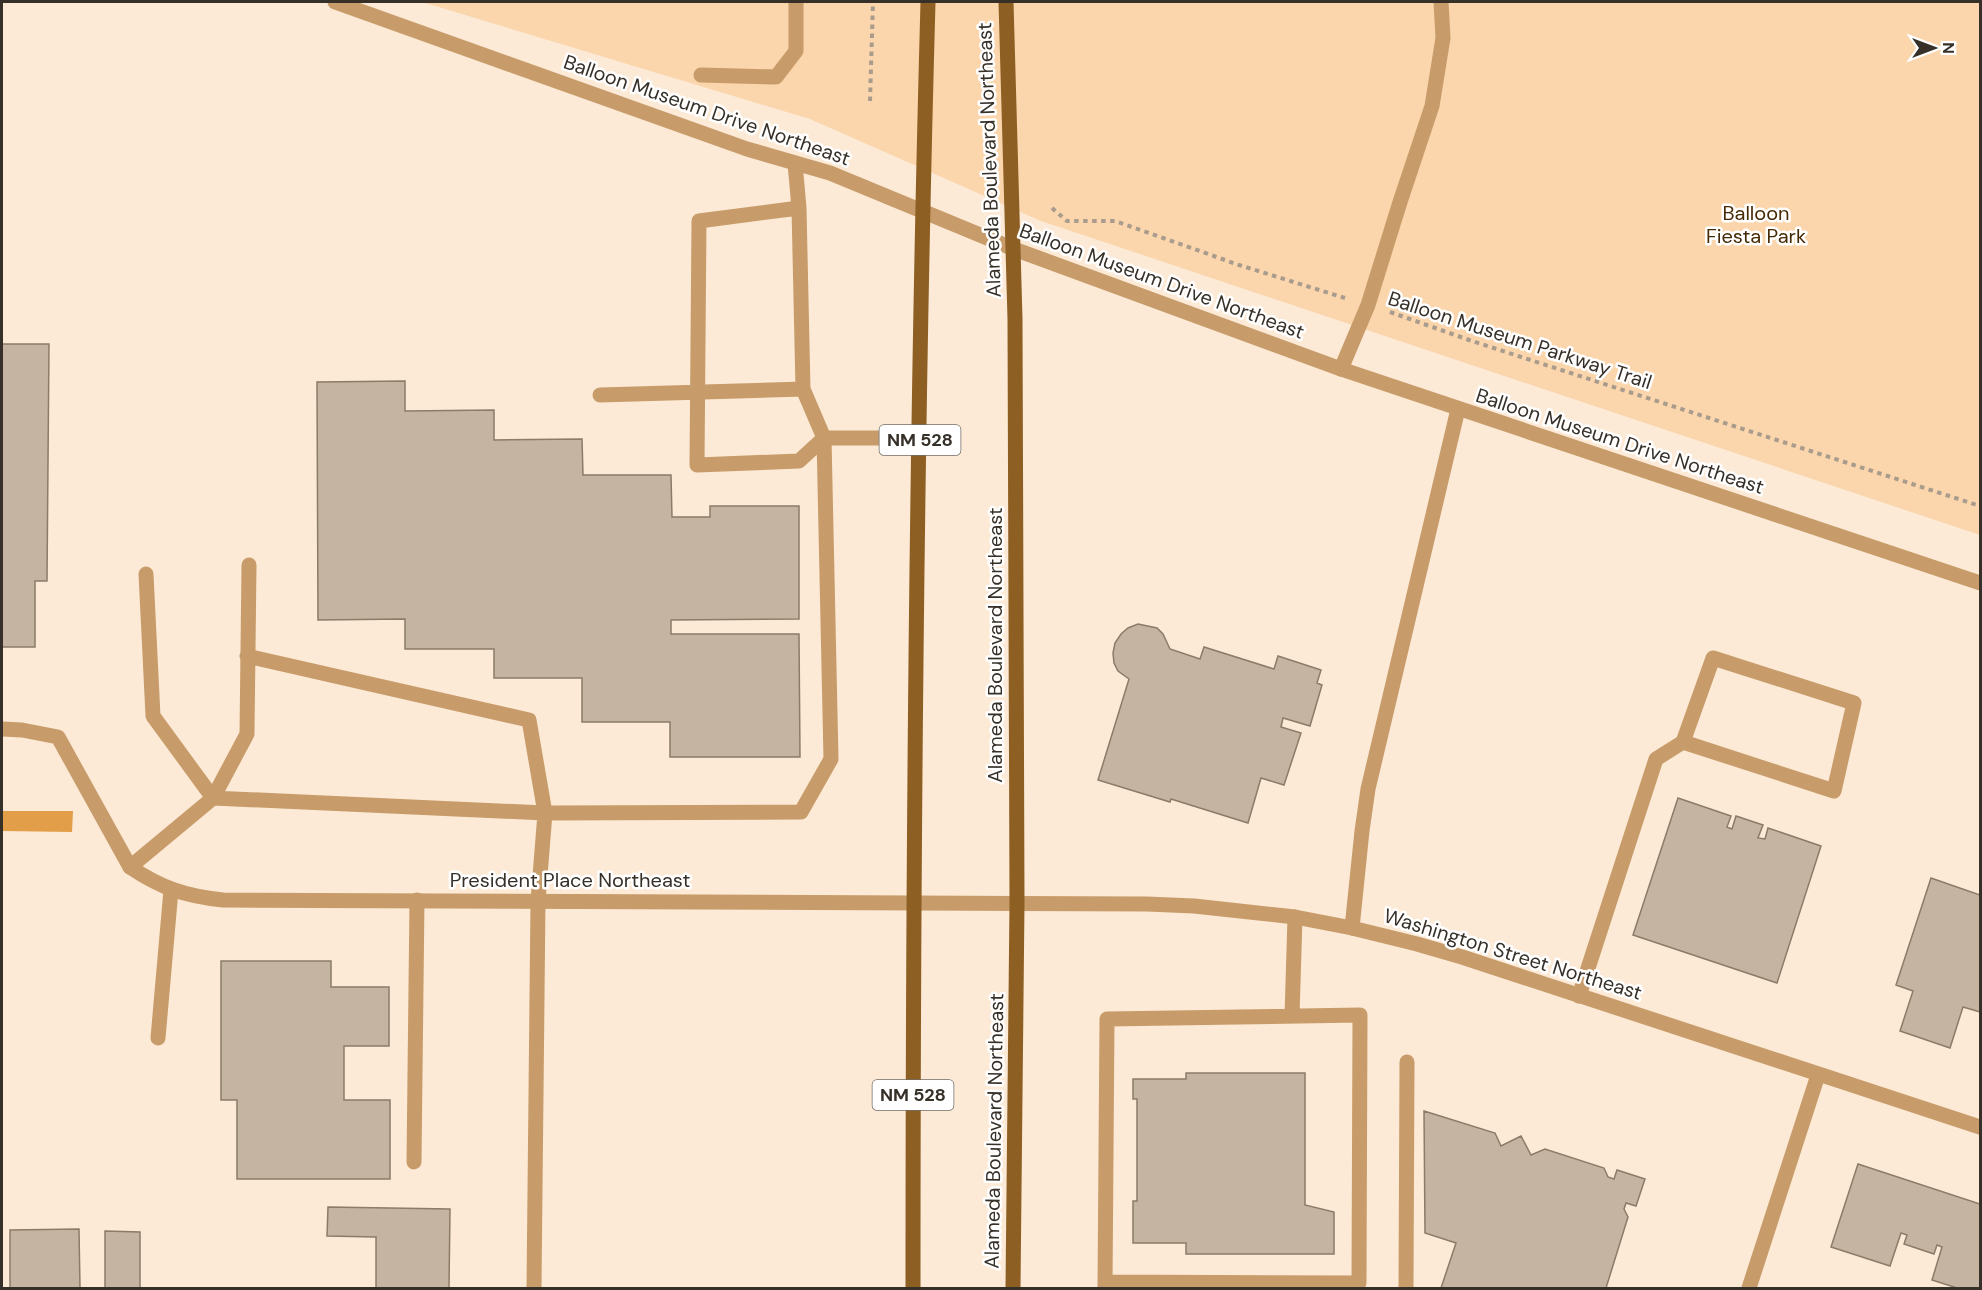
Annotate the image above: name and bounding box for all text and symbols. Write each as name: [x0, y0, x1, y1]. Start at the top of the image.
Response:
north arrow: [1904, 18, 1964, 78]
street label: Alameda Boulevard Northeast: [971, 22, 1007, 298]
text: N: [1938, 42, 1959, 54]
street label: Balloon Museum Drive Northeast: [560, 49, 854, 171]
park label: Balloon Fiesta Park: [1706, 200, 1806, 249]
street label: Balloon Museum Drive Northeast: [1016, 217, 1308, 345]
street label: Balloon Museum Parkway Trail: [1385, 285, 1655, 395]
street label: Balloon Museum Drive Northeast: [1473, 382, 1768, 500]
road number: NM 528: [880, 425, 960, 455]
street label: Alameda Boulevard Northeast: [982, 507, 1008, 783]
street label: President Place Northeast: [450, 867, 690, 893]
street label: Washington Street Northeast: [1381, 902, 1645, 1006]
street label: Alameda Boulevard Northeast: [979, 993, 1009, 1269]
road number: NM 528: [872, 1080, 954, 1110]

